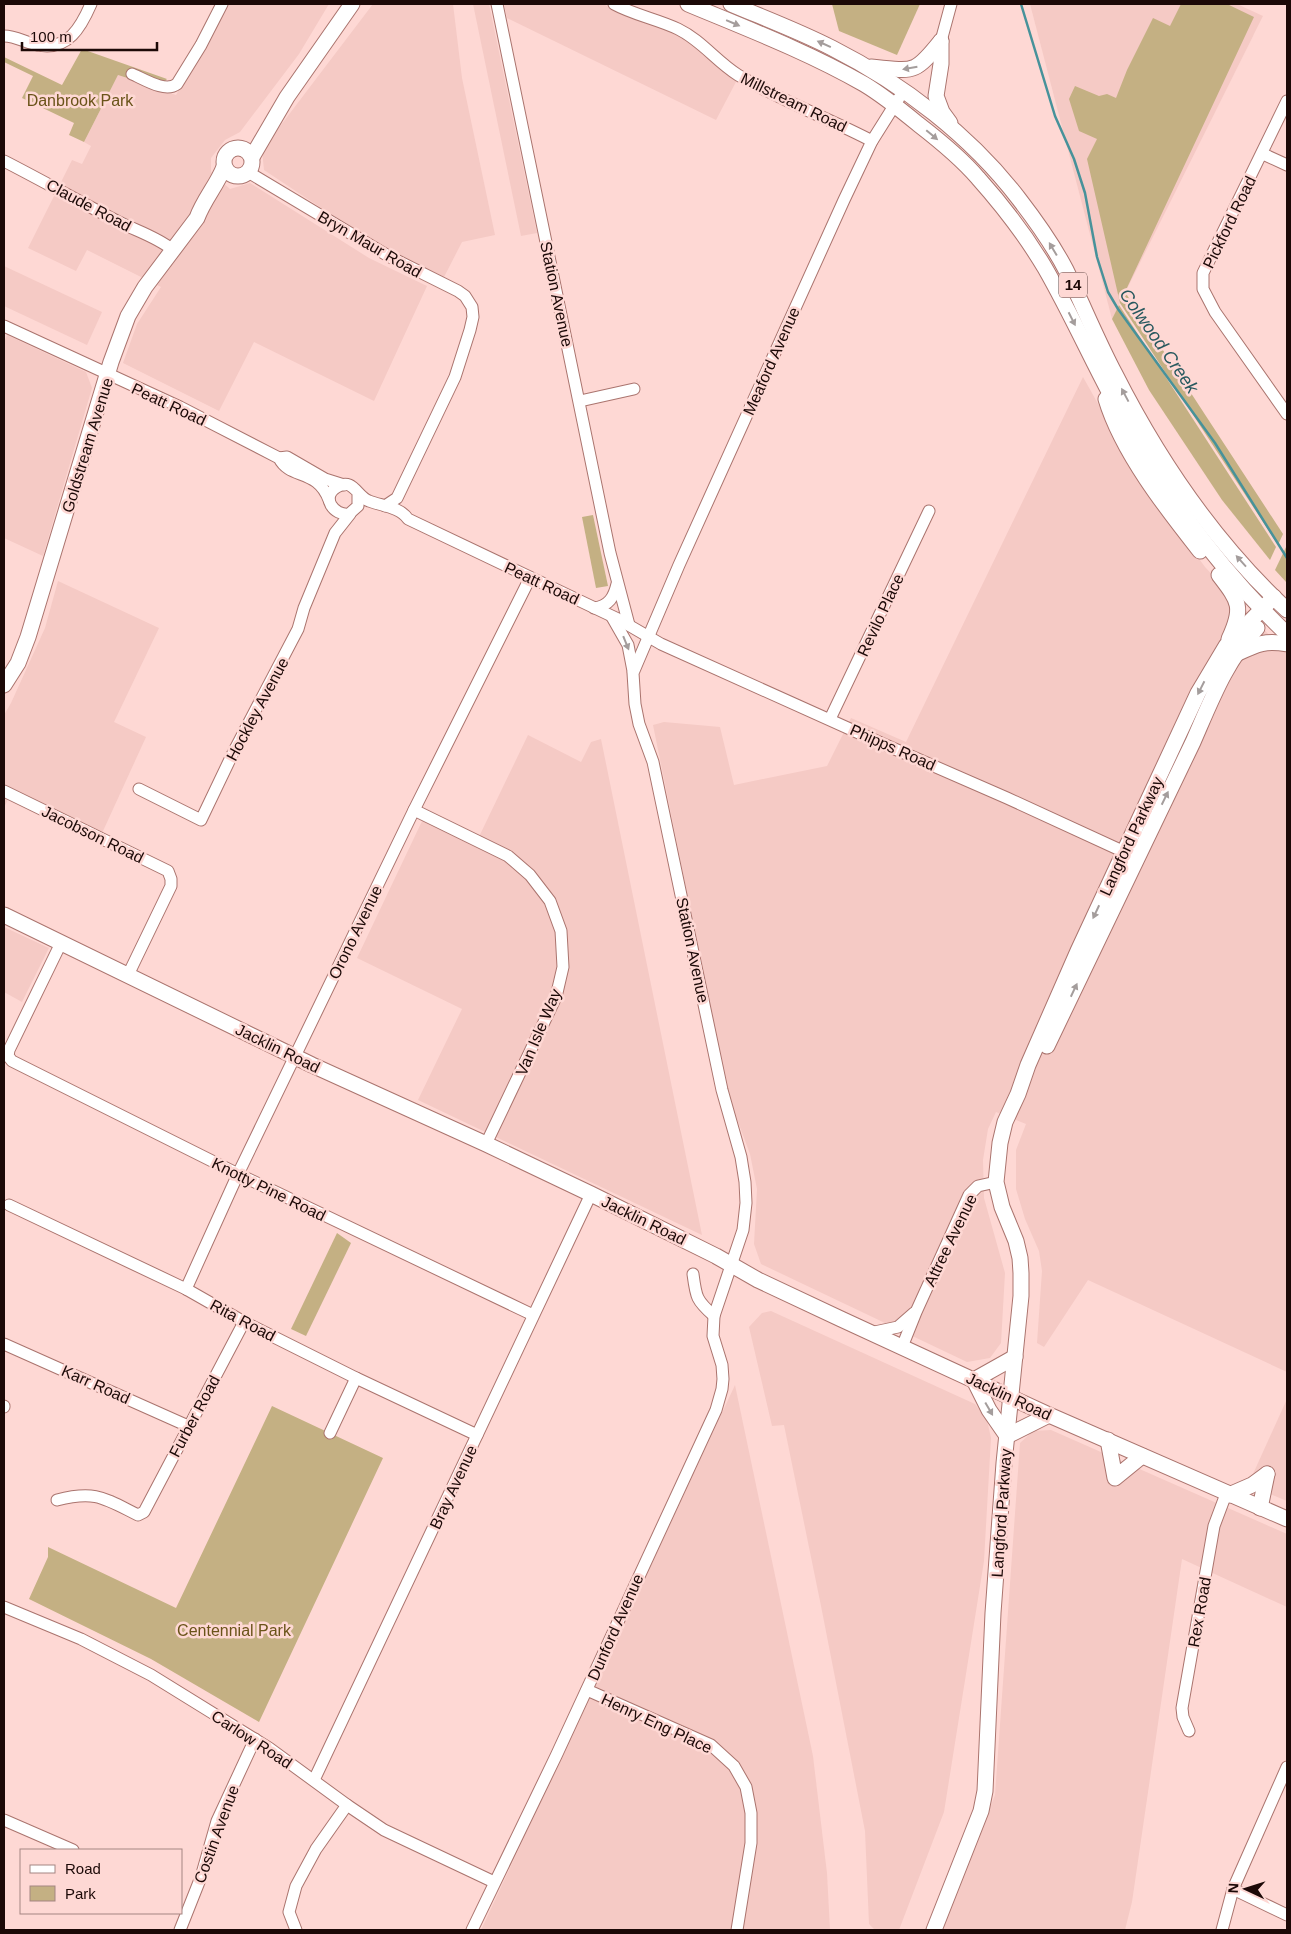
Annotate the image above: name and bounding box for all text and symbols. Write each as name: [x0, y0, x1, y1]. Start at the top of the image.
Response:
one-way arrow: [726, 19, 740, 27]
scale bar: [22, 20, 158, 52]
text: 100 m: [30, 28, 72, 45]
one-way arrow: [817, 39, 831, 47]
one-way arrow: [901, 64, 917, 72]
street label: Millstream Road: [738, 69, 849, 135]
park label: Danbrook Park: [27, 92, 134, 109]
one-way arrow: [926, 130, 939, 141]
street label: Pickford Road: [1200, 173, 1259, 271]
street label: Claude Road: [44, 176, 134, 235]
street label: Bryn Maur Road: [315, 208, 424, 281]
street label: Station Avenue: [537, 240, 576, 348]
one-way arrow: [1049, 243, 1058, 256]
road number: 14: [1059, 272, 1087, 298]
water label: Colwood Creek: [1116, 285, 1203, 398]
street label: Meaford Avenue: [740, 305, 803, 418]
one-way arrow: [1068, 311, 1076, 326]
street label: Goldstream Avenue: [59, 376, 116, 515]
street label: Peatt Road: [129, 380, 209, 429]
one-way arrow: [1121, 387, 1129, 402]
one-way arrow: [1235, 555, 1247, 567]
street label: Peatt Road: [502, 559, 582, 608]
street label: Revilo Place: [854, 571, 907, 659]
one-way arrow: [622, 636, 630, 651]
street label: Hockley Avenue: [223, 655, 292, 764]
one-way arrow: [1197, 681, 1205, 695]
street label: Phipps Road: [847, 721, 938, 774]
street label: Langford Parkway: [1096, 774, 1166, 898]
one-way arrow: [1162, 791, 1170, 805]
street label: Jacobson Road: [39, 802, 146, 866]
street label: Orono Avenue: [325, 883, 385, 982]
street label: Station Avenue: [673, 896, 712, 1004]
one-way arrow: [1092, 905, 1100, 919]
one-way arrow: [1070, 983, 1078, 997]
street label: Van Isle Way: [513, 986, 564, 1078]
street label: Jacklin Road: [233, 1021, 323, 1076]
street label: Knotty Pine Road: [209, 1155, 328, 1224]
street label: Attree Avenue: [921, 1191, 980, 1289]
street label: Jacklin Road: [599, 1193, 689, 1248]
street label: Rita Road: [207, 1296, 278, 1345]
street label: Karr Road: [59, 1362, 133, 1407]
street label: Jacklin Road: [964, 1369, 1054, 1424]
street label: Furber Road: [166, 1373, 223, 1460]
one-way arrow: [985, 1402, 994, 1415]
street label: Bray Avenue: [427, 1443, 480, 1532]
street label: Langford Parkway: [989, 1448, 1014, 1578]
street label: Dunford Avenue: [584, 1571, 647, 1683]
street label: Rex Road: [1185, 1576, 1214, 1649]
park label: Centennial Park: [177, 1622, 292, 1639]
street label: Henry Eng Place: [599, 1690, 715, 1757]
street label: Carlow Road: [208, 1707, 295, 1772]
street label: Costin Avenue: [191, 1783, 242, 1885]
legend: [20, 1849, 182, 1914]
text: Road: [65, 1860, 101, 1877]
north arrow: [1221, 1864, 1271, 1914]
text: N: [1225, 1882, 1241, 1894]
text: Park: [65, 1885, 96, 1902]

